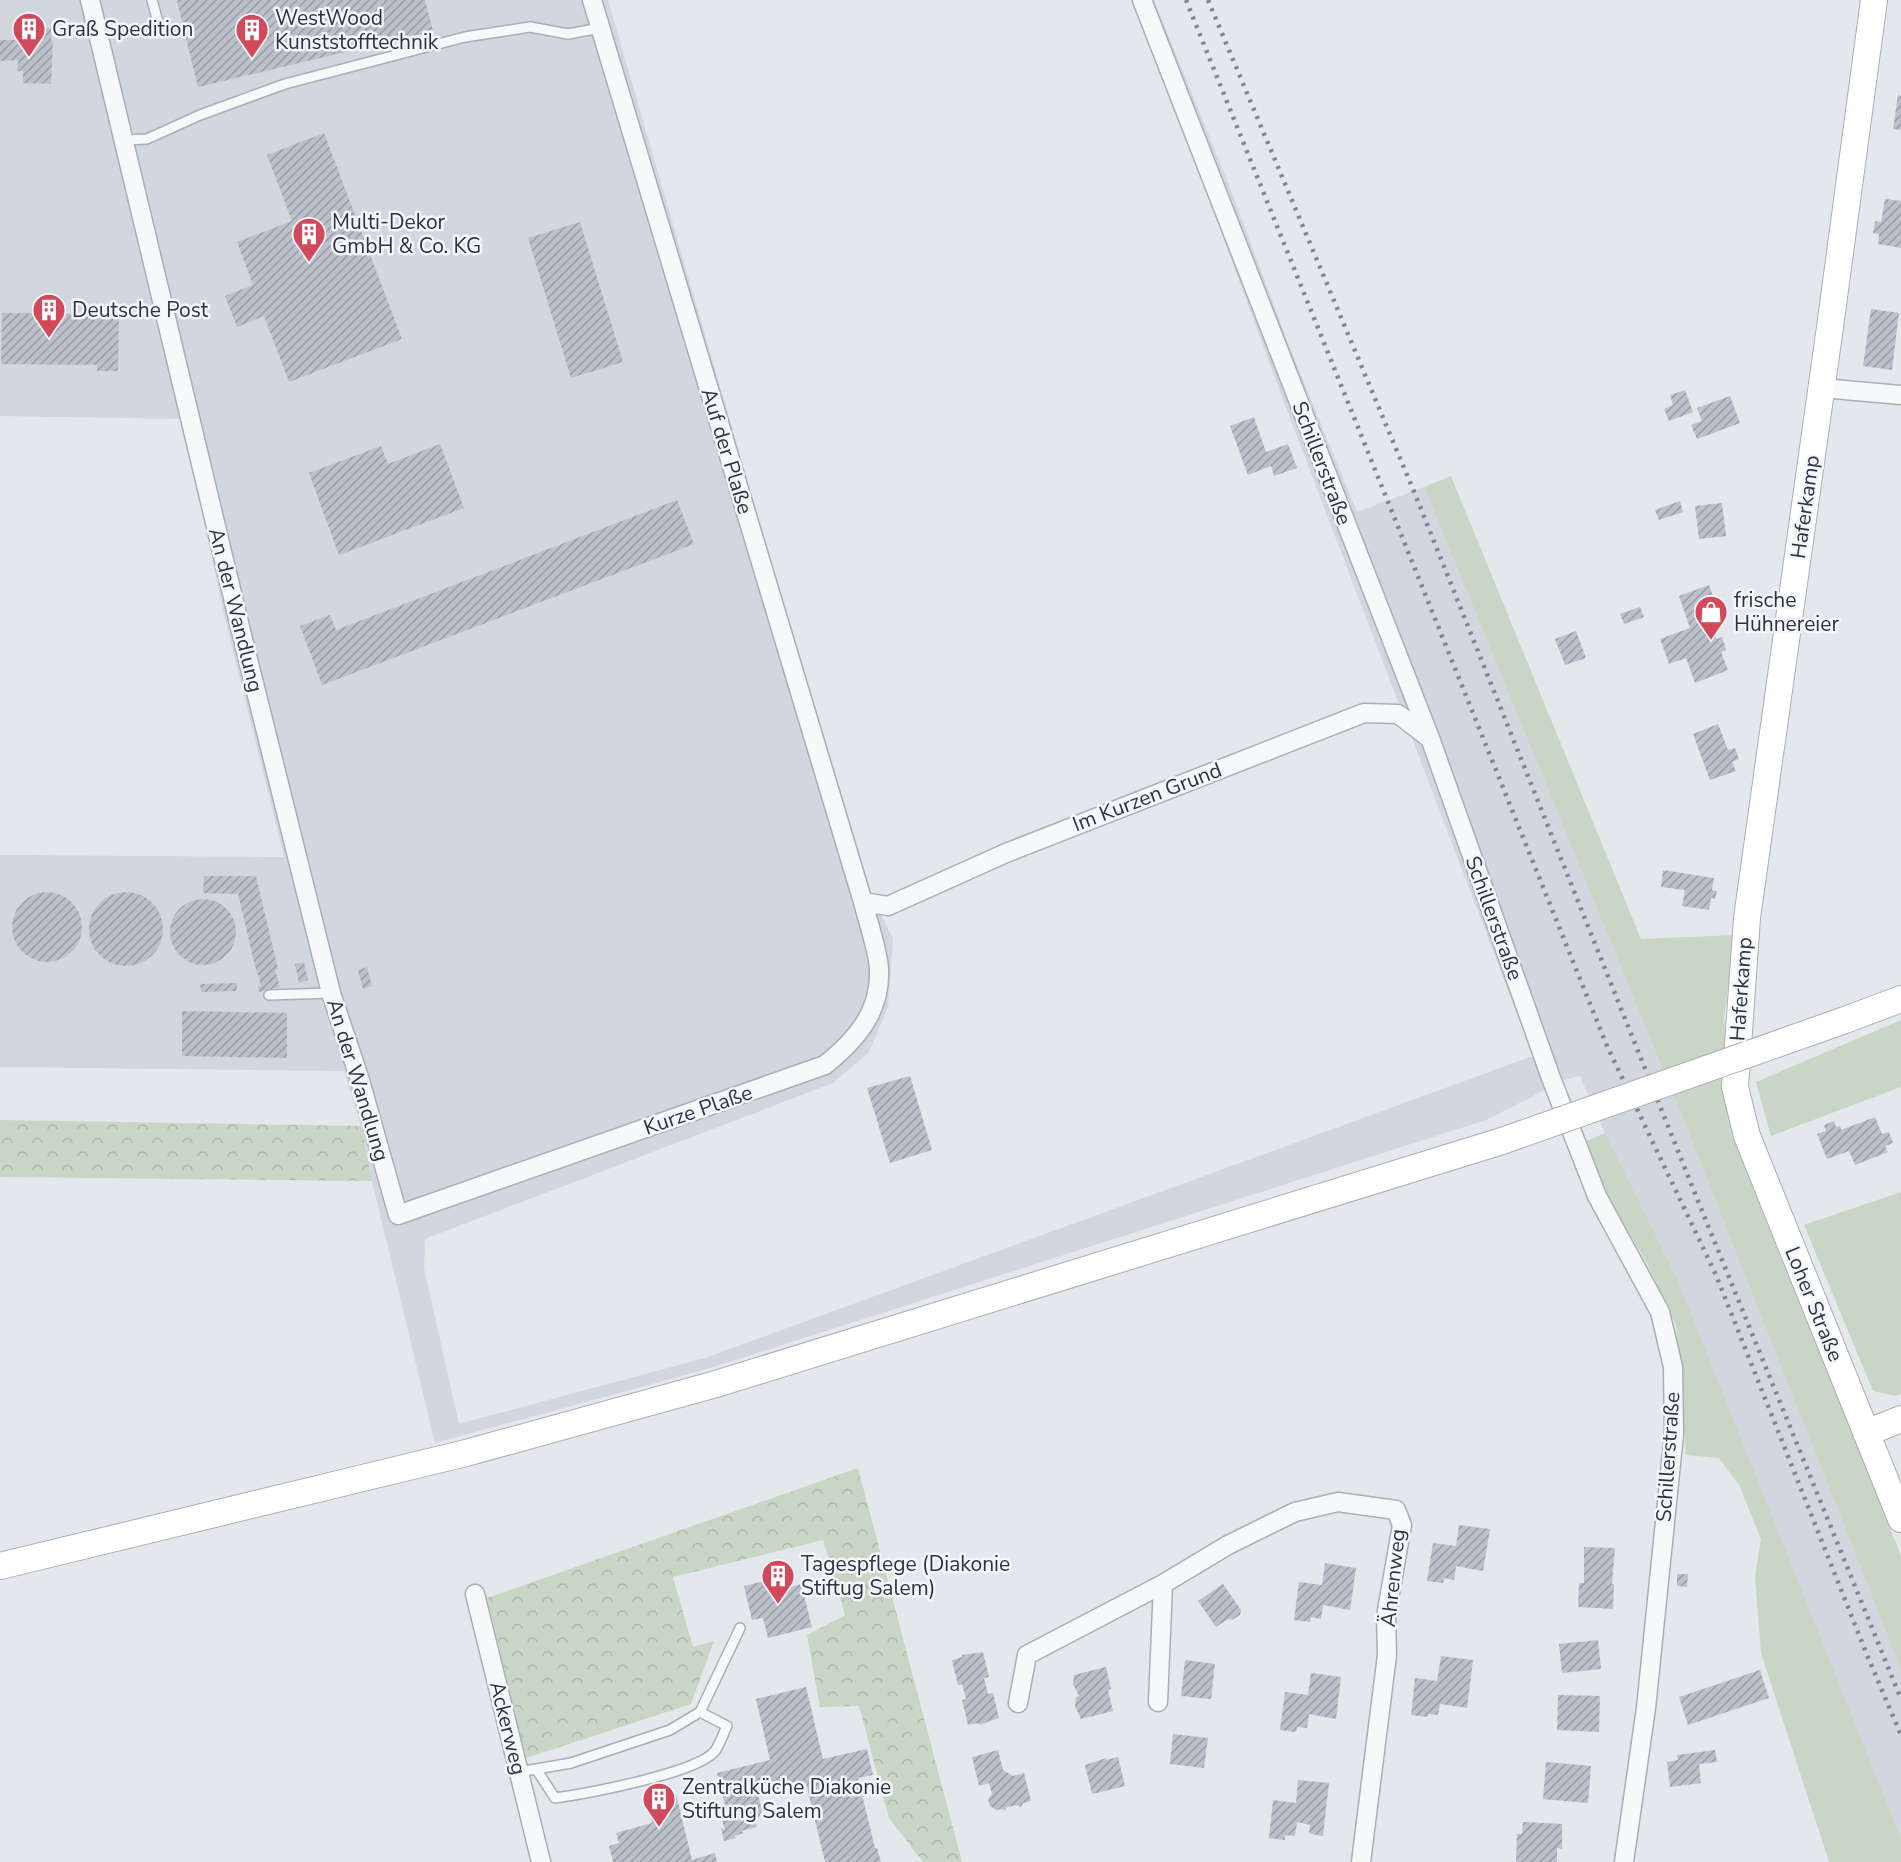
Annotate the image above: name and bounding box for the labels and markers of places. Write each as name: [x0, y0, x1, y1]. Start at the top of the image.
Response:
place label: WestWood Kunststofftechnik: [275, 4, 439, 56]
building icon: Graß Spedition: [11, 11, 47, 58]
building icon: WestWood Kunststofftechnik: [234, 12, 270, 59]
place label: Graß Spedition: [52, 15, 193, 43]
place label: Multi-Dekor GmbH & Co. KG: [332, 208, 481, 260]
building icon: Multi-Dekor GmbH & Co. KG: [291, 216, 327, 263]
building icon: Deutsche Post: [31, 292, 67, 339]
place label: Deutsche Post: [72, 296, 209, 324]
place label: frische Hühnereier: [1734, 586, 1839, 638]
shop icon: frische Hühnereier: [1693, 594, 1729, 641]
place label: Tagespflege (Diakonie Stiftug Salem): [801, 1550, 1010, 1602]
building icon: Tagespflege (Diakonie Stiftug Salem): [760, 1558, 796, 1605]
place label: Zentralküche Diakonie Stiftung Salem: [682, 1773, 891, 1825]
building icon: Zentralküche Diakonie Stiftung Salem: [641, 1781, 677, 1828]

